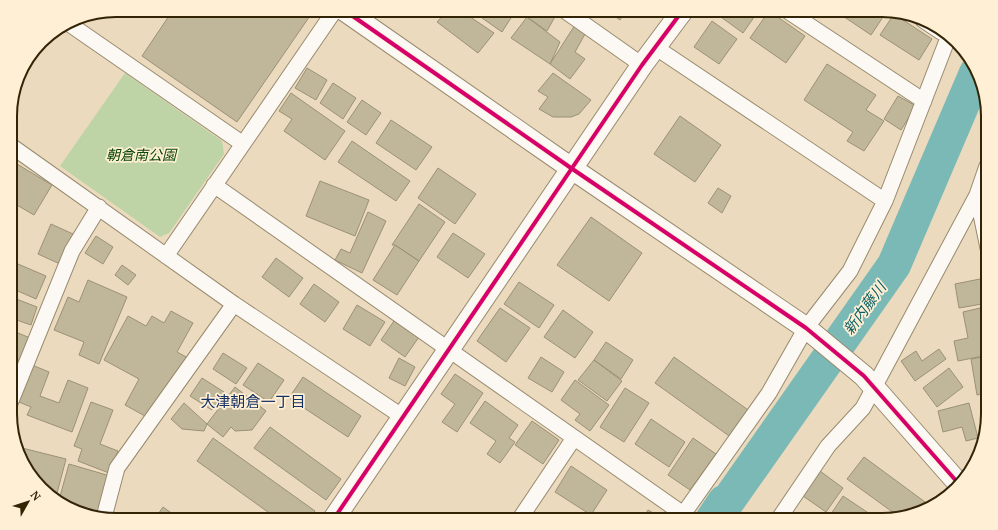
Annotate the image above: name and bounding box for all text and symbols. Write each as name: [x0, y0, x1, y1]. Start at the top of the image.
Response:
park label: 朝倉南公園: [106, 145, 178, 164]
water label: 新内藤川: [838, 276, 891, 338]
district label: 大津朝倉一丁目: [200, 391, 306, 411]
north arrow: [8, 482, 48, 522]
text: N: [28, 488, 44, 504]

